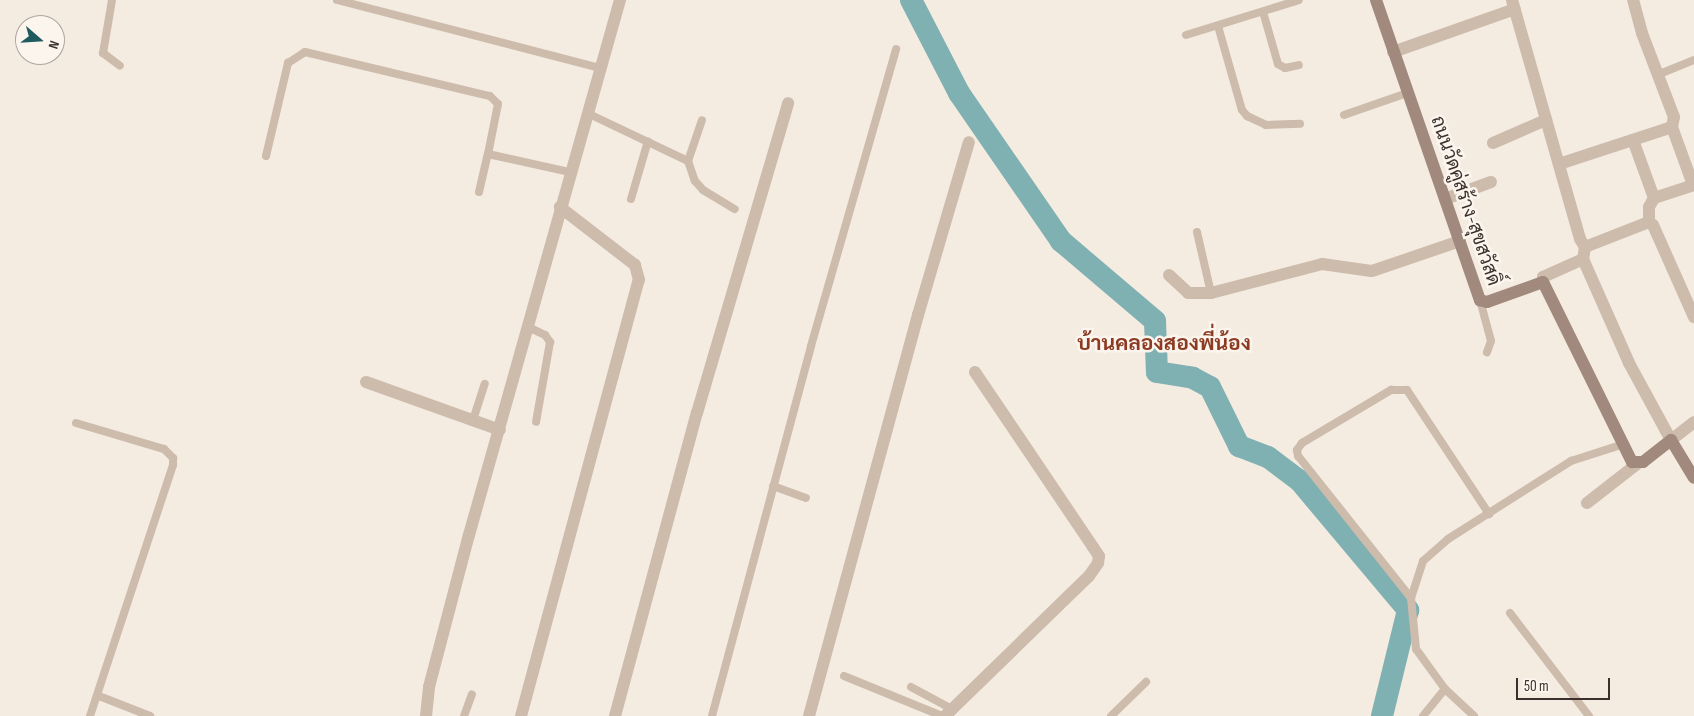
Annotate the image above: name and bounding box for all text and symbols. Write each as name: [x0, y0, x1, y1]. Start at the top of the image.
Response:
north arrow: [15, 15, 65, 65]
text: N: [44, 38, 63, 51]
street label: ถนนวัดคู่สร้าง-สุขสวัสดิ์: [1425, 113, 1505, 289]
district label: บ้านคลองสองพี่น้อง: [1077, 331, 1251, 357]
scale bar: [1519, 668, 1613, 700]
text: 50 m: [1524, 677, 1549, 696]

